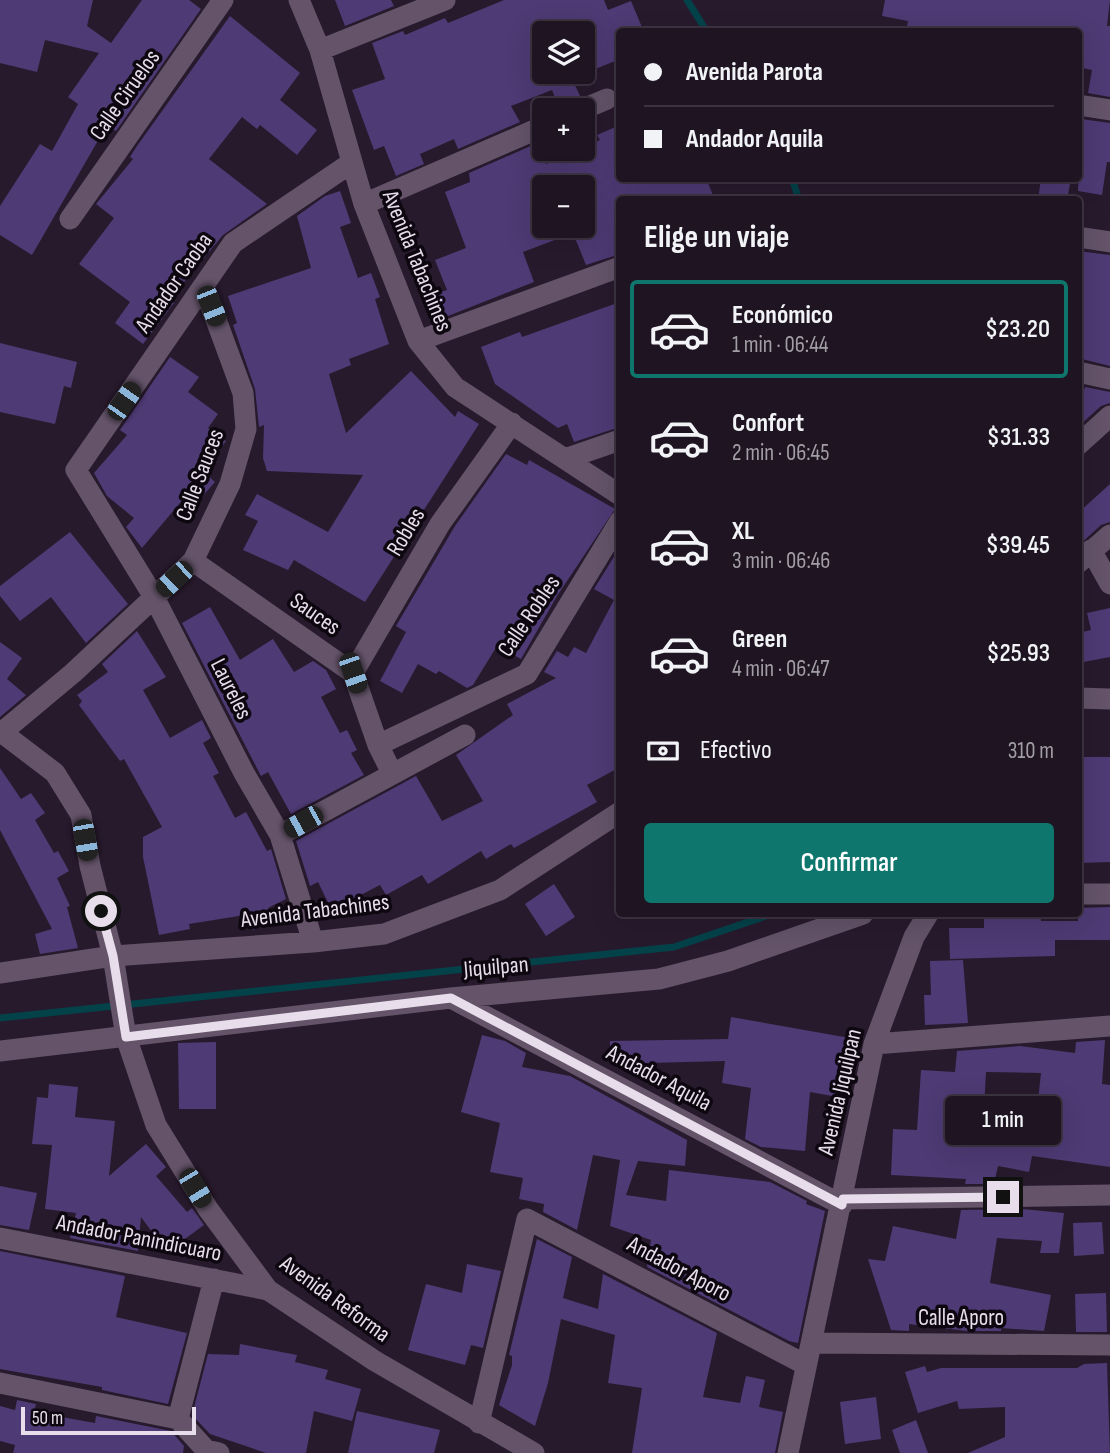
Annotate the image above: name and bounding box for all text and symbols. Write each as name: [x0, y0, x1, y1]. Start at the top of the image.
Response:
map controls: [532, 21, 595, 238]
button: layers: [532, 21, 595, 84]
street label: Calle Ciruelos: [84, 44, 166, 146]
text: Avenida Parota: [686, 57, 823, 88]
button: +: [532, 98, 595, 161]
text: Andador Aquila: [686, 124, 823, 155]
button: −: [532, 175, 595, 238]
street label: Avenida Tabachines: [376, 186, 458, 336]
text: Elige un viaje: [644, 218, 789, 257]
street label: Andador Caoba: [129, 228, 219, 339]
car: [194, 283, 229, 329]
icon: car: [648, 298, 711, 361]
text: Económico: [732, 300, 833, 331]
text: $23.20: [985, 314, 1050, 345]
text: 1 min · 06:44: [732, 331, 829, 359]
car: [104, 378, 145, 424]
icon: car: [648, 406, 711, 469]
text: Confort: [732, 408, 804, 439]
text: $31.33: [987, 422, 1050, 453]
street label: Calle Sauces: [170, 425, 230, 525]
text: 2 min · 06:45: [732, 439, 830, 467]
street label: Robles: [381, 503, 431, 561]
icon: car: [648, 514, 711, 577]
text: XL: [732, 516, 754, 547]
text: $39.45: [986, 530, 1050, 561]
text: 3 min · 06:46: [732, 547, 830, 575]
car: [152, 557, 197, 601]
street label: Calle Robles: [492, 570, 566, 662]
street label: Sauces: [284, 587, 346, 641]
icon: car: [648, 622, 711, 685]
text: Green: [732, 624, 787, 655]
text: $25.93: [986, 638, 1050, 669]
car: [337, 650, 370, 696]
street label: Laureles: [204, 654, 258, 724]
text: 4 min · 06:47: [732, 655, 829, 683]
icon: cash: [644, 732, 682, 770]
text: Efectivo: [700, 735, 772, 766]
text: 310 m: [1008, 737, 1054, 765]
car: [280, 803, 327, 841]
car: [72, 817, 99, 863]
button: Confirmar: [644, 823, 1054, 903]
street label: Avenida Tabachines: [238, 888, 391, 934]
route start: [85, 895, 117, 927]
street label: Jiquilpan: [461, 950, 530, 984]
street label: Avenida Jiquilpan: [812, 1026, 868, 1159]
street label: Andador Aquila: [601, 1038, 716, 1117]
callout: 1 min: [945, 1096, 1061, 1144]
text: 1 min: [982, 1106, 1024, 1134]
car: [176, 1165, 215, 1211]
route end: [987, 1181, 1019, 1213]
street label: Andador Panindicuaro: [53, 1208, 224, 1268]
street label: Andador Aporo: [622, 1230, 736, 1308]
street label: Avenida Reforma: [274, 1249, 396, 1348]
street label: Calle Aporo: [918, 1304, 1004, 1332]
scale bar: [21, 1404, 196, 1436]
text: 50 m: [32, 1407, 63, 1430]

